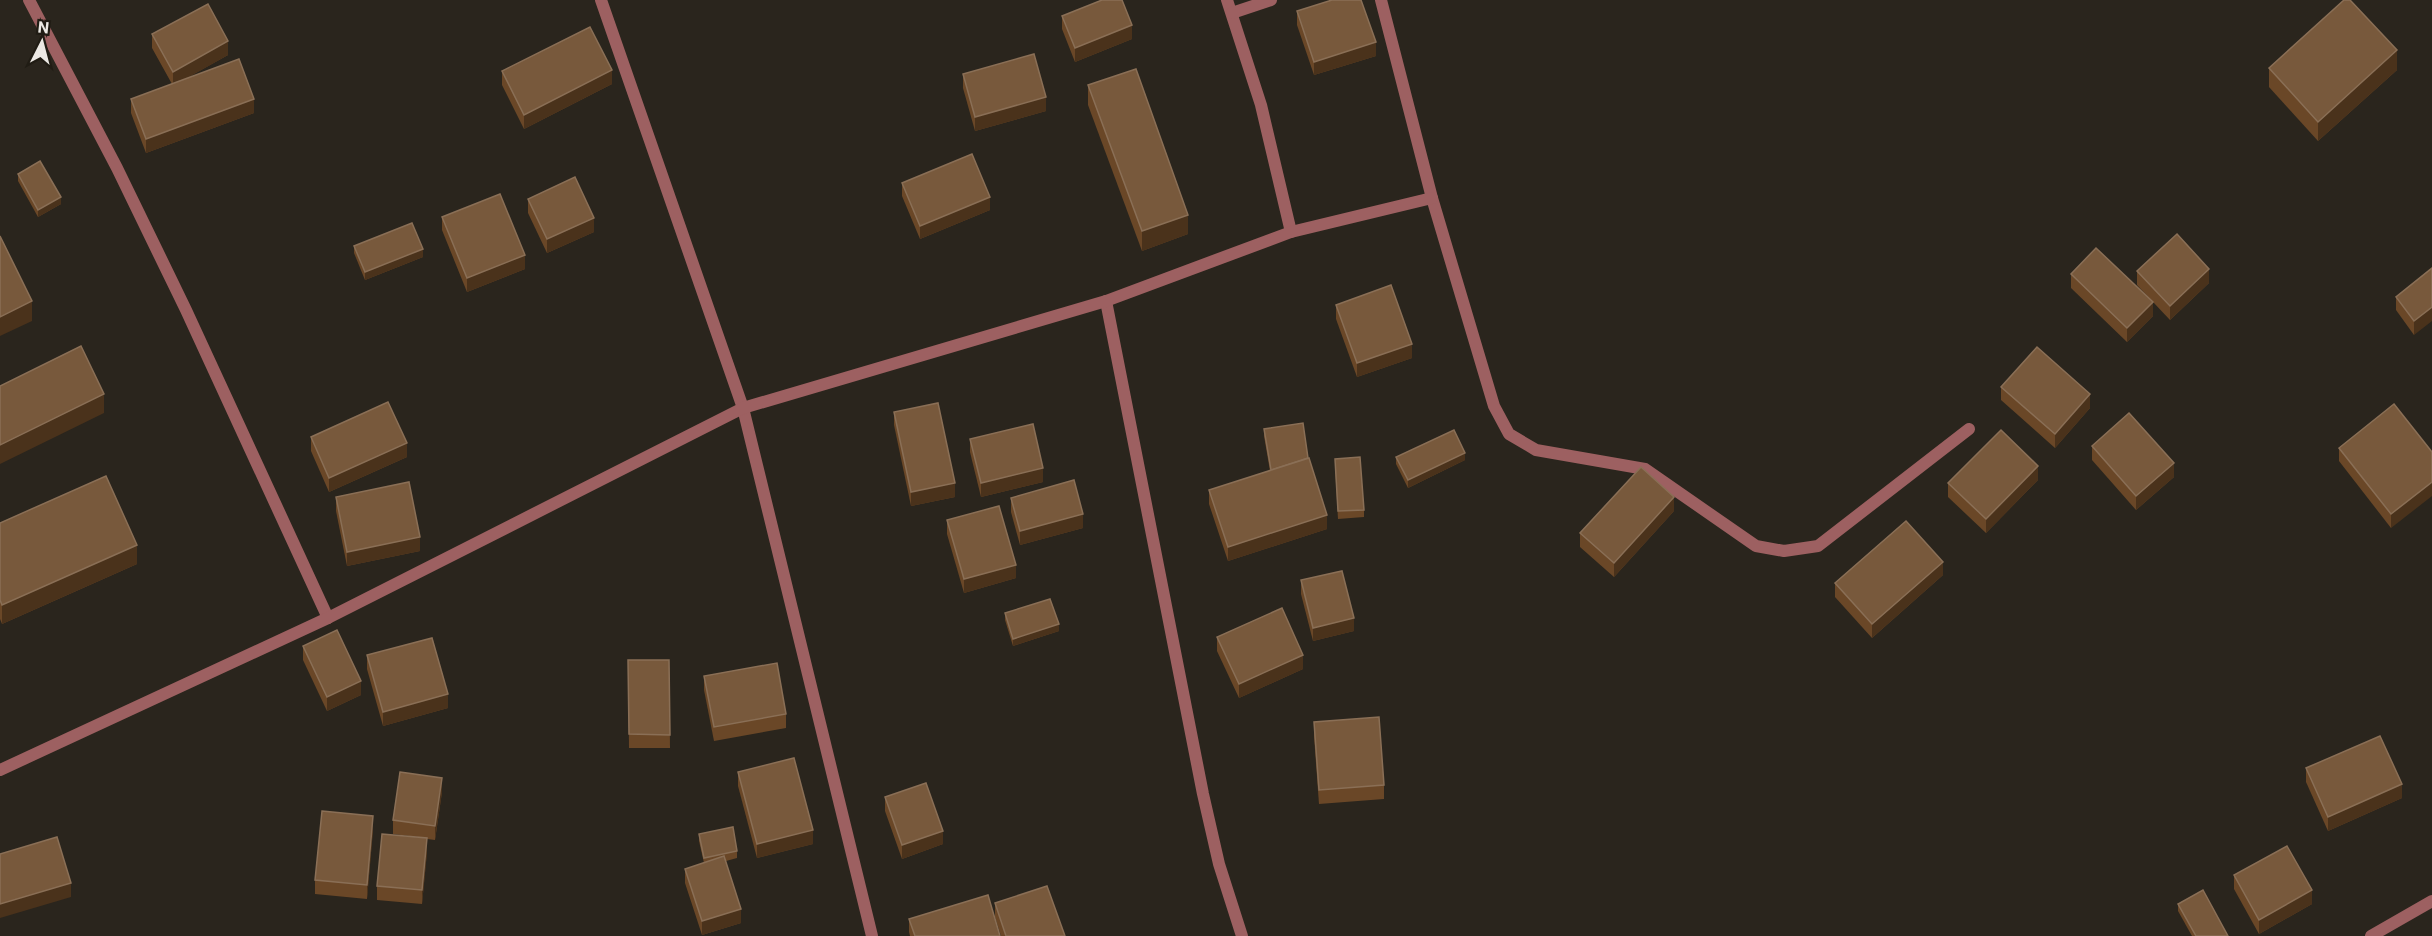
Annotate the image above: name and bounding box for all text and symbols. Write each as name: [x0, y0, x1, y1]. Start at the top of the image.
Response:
north arrow: [12, 12, 72, 72]
text: N: [37, 18, 50, 38]

